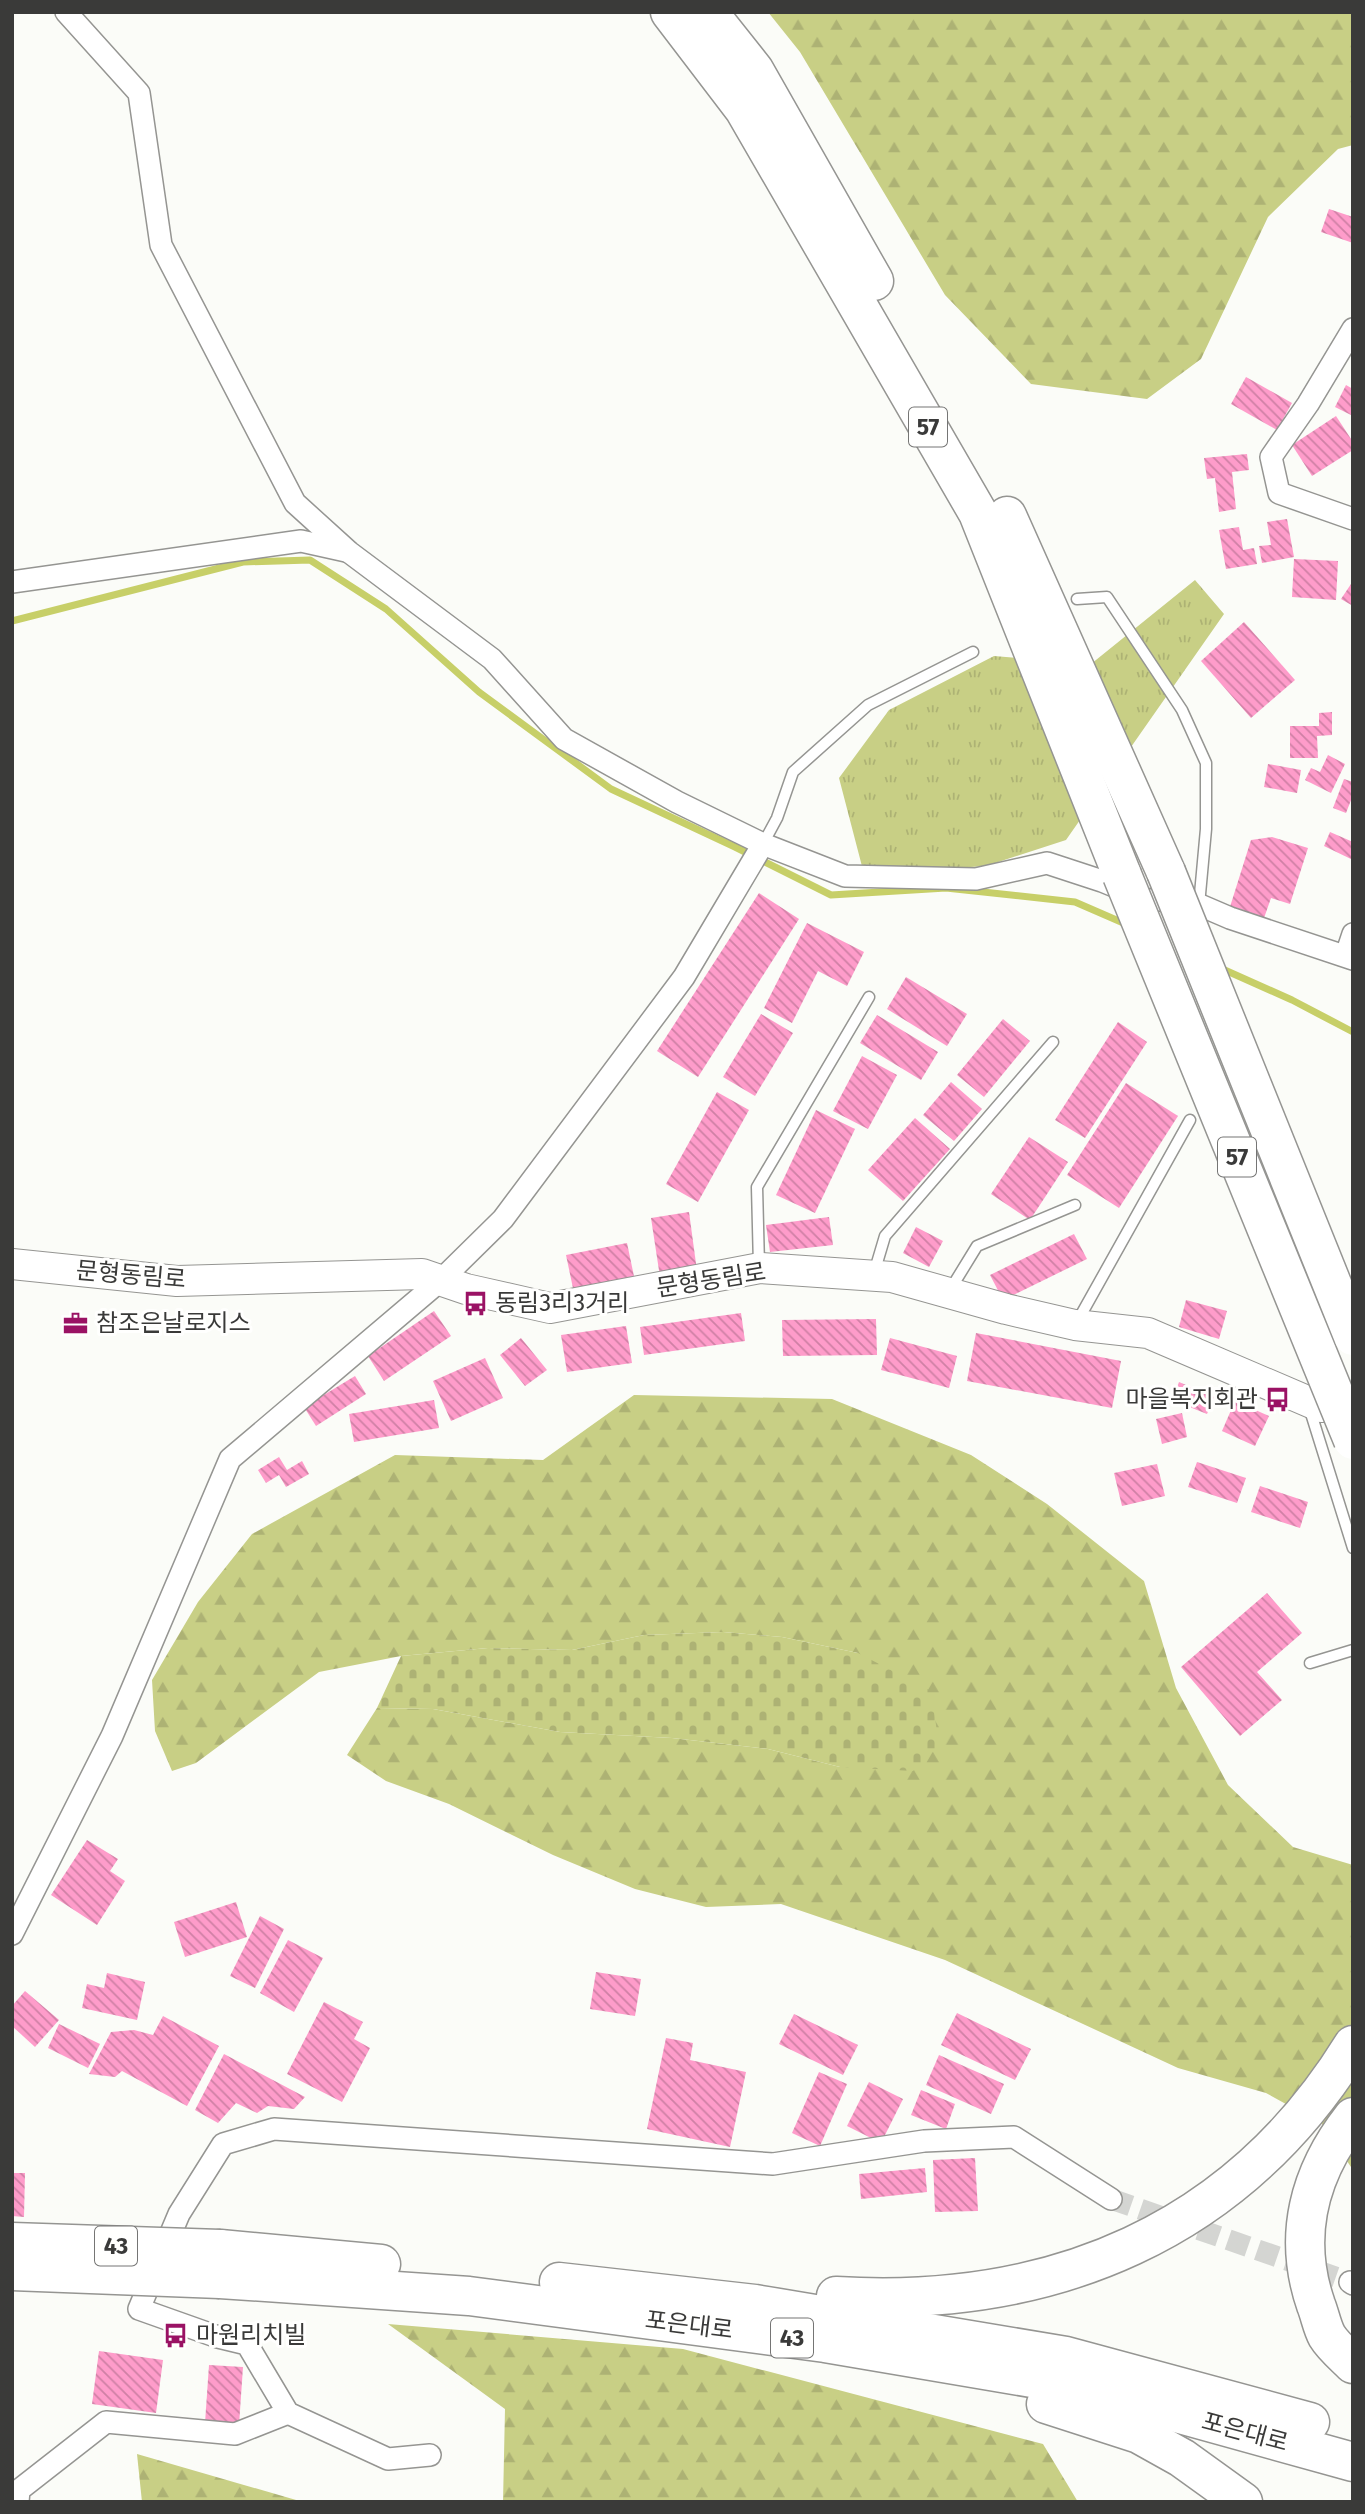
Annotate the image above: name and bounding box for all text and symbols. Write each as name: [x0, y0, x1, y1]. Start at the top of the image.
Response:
road number: 57: [909, 408, 947, 446]
road number: 57: [1218, 1138, 1256, 1176]
street label: 문형동림로: [75, 1256, 187, 1294]
street label: 문형동림로: [654, 1258, 768, 1302]
bus stop icon: 동림3리3거리: [461, 1289, 489, 1317]
place label: 동림3리3거리: [495, 1289, 629, 1317]
office icon: 참조은날로지스: [62, 1309, 90, 1337]
place label: 참조은날로지스: [96, 1309, 251, 1337]
place label: 마을복지회관: [1126, 1385, 1258, 1413]
bus stop icon: 마을복지회관: [1264, 1385, 1292, 1413]
road number: 43: [95, 2226, 137, 2266]
street label: 포은대로: [643, 2306, 735, 2344]
road number: 43: [771, 2318, 813, 2358]
bus stop icon: 마원리치빌: [162, 2321, 190, 2349]
place label: 마원리치빌: [196, 2321, 306, 2349]
street label: 포은대로: [1199, 2407, 1291, 2457]

